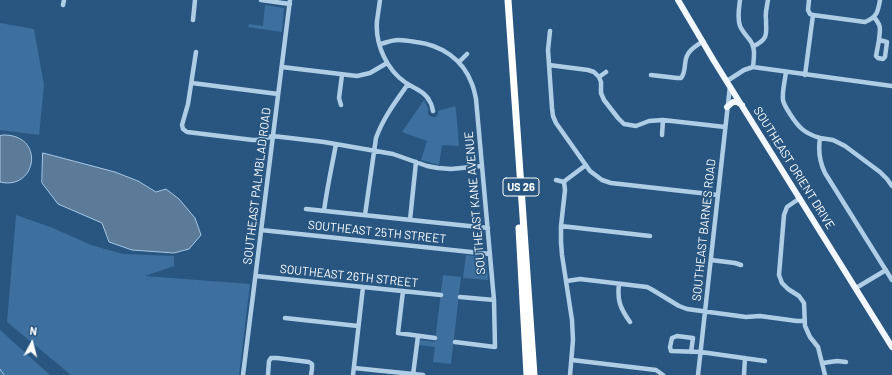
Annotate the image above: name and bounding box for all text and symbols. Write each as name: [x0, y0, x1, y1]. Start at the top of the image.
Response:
street label: SOUTHEAST ORIENT DRIVE: [750, 104, 838, 232]
street label: SOUTHEAST PALMBLAD ROAD: [240, 107, 274, 265]
street label: SOUTHEAST KANE AVENUE: [462, 131, 488, 275]
street label: SOUTHEAST BARNES ROAD: [689, 158, 719, 302]
road number: US 26: [503, 178, 539, 196]
street label: SOUTHEAST 25TH STREET: [307, 218, 447, 246]
street label: SOUTHEAST 26TH STREET: [279, 262, 419, 290]
north arrow: [12, 323, 52, 363]
text: N: [29, 324, 38, 337]

